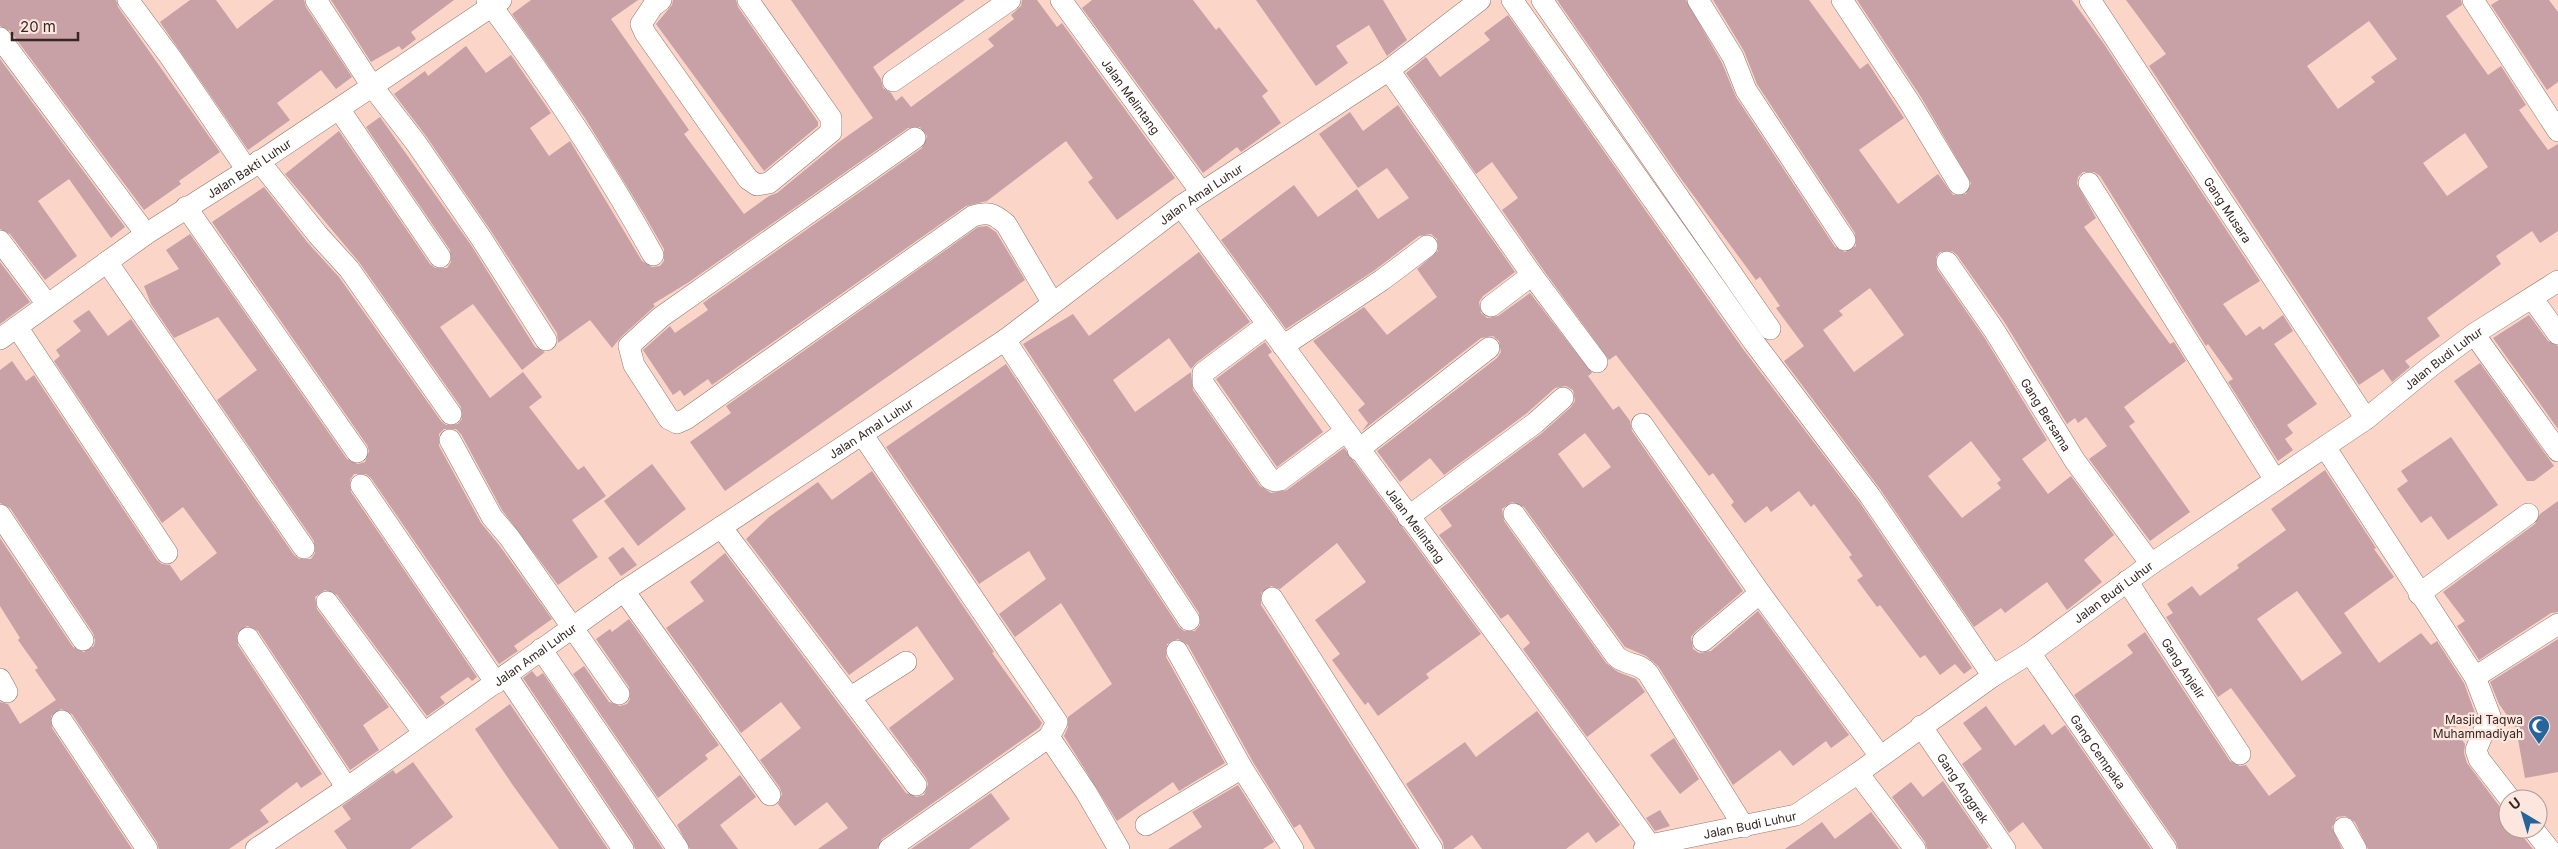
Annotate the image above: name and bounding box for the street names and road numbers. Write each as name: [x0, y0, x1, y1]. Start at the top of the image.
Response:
street label: Jalan Melintang: [1099, 56, 1164, 137]
street label: Jalan Bakti Luhur: [204, 135, 294, 201]
street label: Jalan Amal Luhur: [1156, 160, 1246, 228]
street label: Gang Musara: [2201, 174, 2255, 245]
street label: Jalan Budi Luhur: [2401, 323, 2486, 393]
street label: Gang Bersama: [2018, 375, 2075, 454]
street label: Jalan Amal Luhur: [826, 395, 916, 462]
street label: Jalan Melintang: [1383, 484, 1448, 565]
street label: Jalan Budi Luhur: [2070, 557, 2156, 626]
street label: Jalan Amal Luhur: [490, 620, 580, 689]
street label: Gang Anjelir: [2159, 635, 2209, 702]
street label: Gang Cempaka: [2067, 711, 2129, 792]
street label: Gang Anggrek: [1934, 750, 1993, 826]
street label: Jalan Budi Luhur: [1702, 808, 1798, 841]

